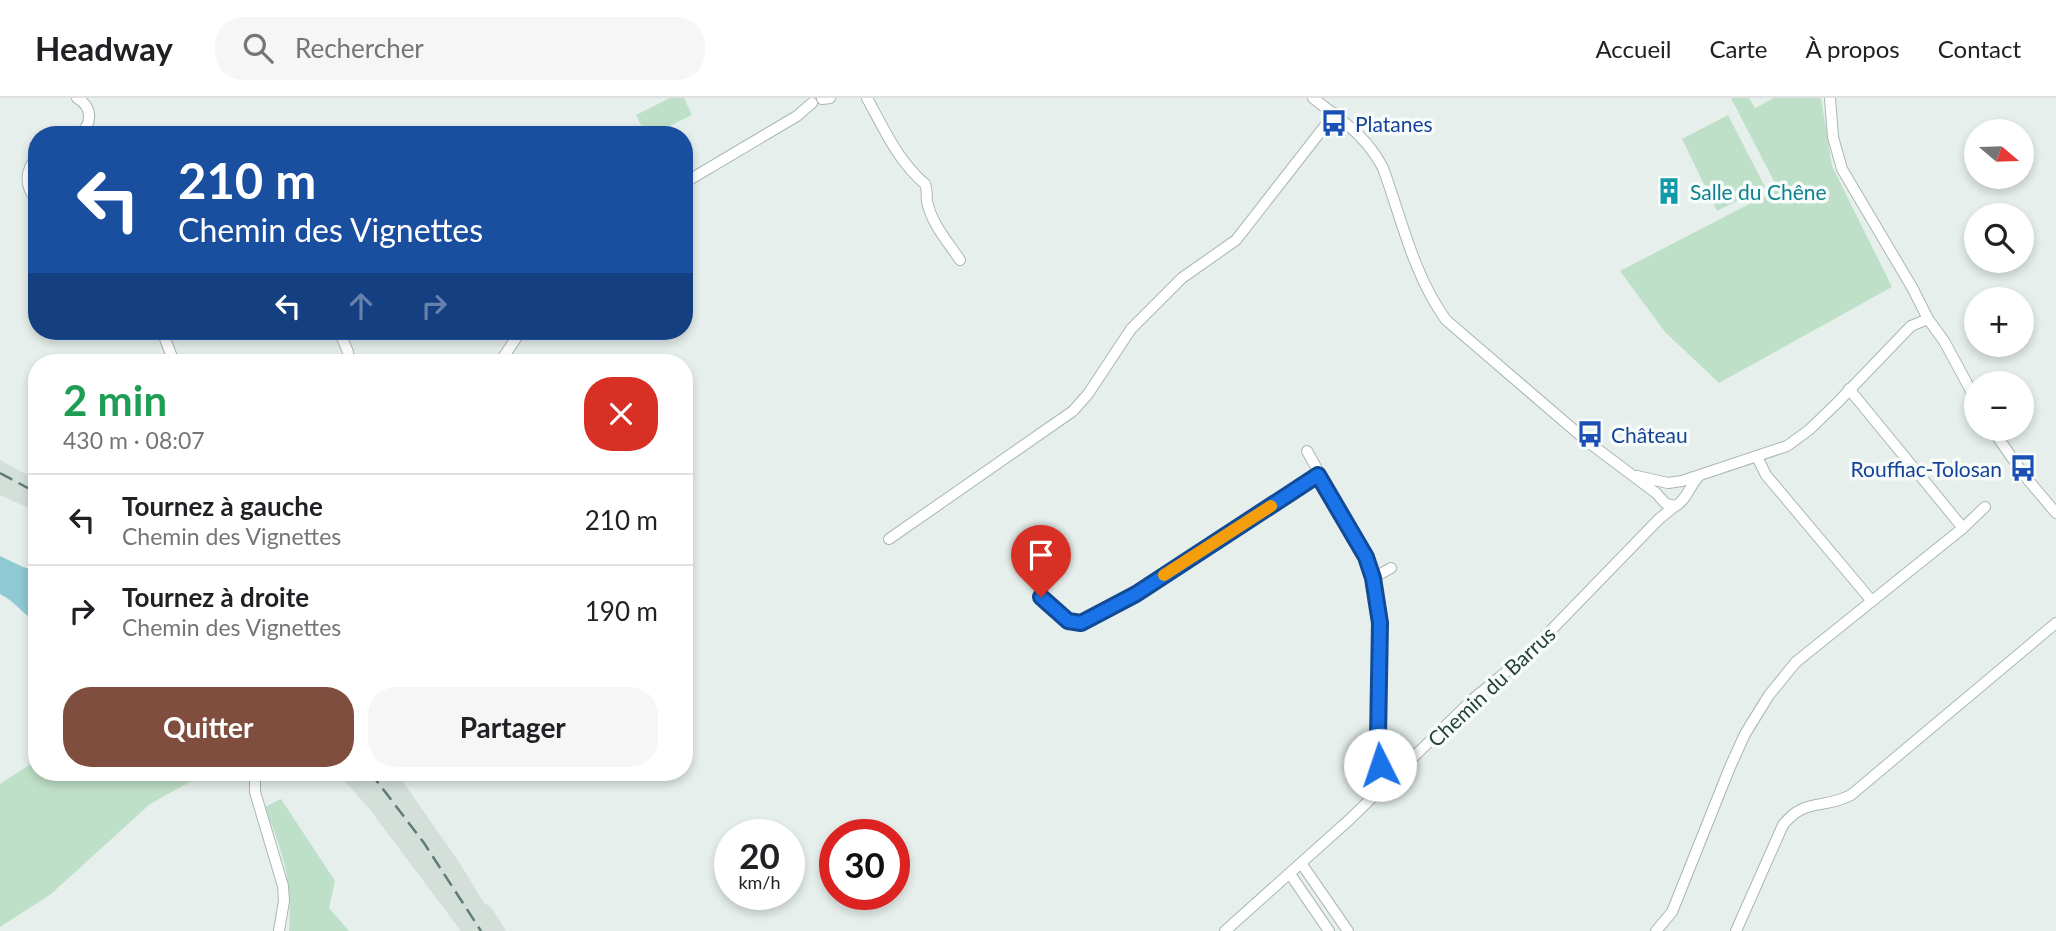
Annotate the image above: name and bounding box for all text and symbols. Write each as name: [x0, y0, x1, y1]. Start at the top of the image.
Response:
search box: [215, 17, 705, 80]
text: Headway: [35, 28, 173, 68]
icon: search: [239, 29, 277, 67]
text: Rechercher: [295, 32, 424, 64]
text: Accueil: [1595, 34, 1671, 63]
text: Carte: [1709, 34, 1767, 63]
text: À propos: [1805, 34, 1900, 63]
text: Contact: [1938, 34, 2021, 63]
bus stop icon: Platanes: [1319, 108, 1349, 138]
place label: Platanes: [1355, 111, 1433, 136]
north arrow: [1964, 119, 2034, 189]
map controls: [1964, 119, 2034, 441]
text: 210 m: [178, 151, 316, 209]
icon: left: [63, 154, 154, 245]
building icon: Salle du Chêne: [1654, 176, 1684, 206]
place label: Salle du Chêne: [1690, 179, 1827, 204]
button: search: [1964, 203, 2034, 273]
text: Chemin des Vignettes: [178, 210, 483, 249]
icon: left: [269, 287, 307, 325]
icon: ahead: [342, 287, 380, 325]
icon: right: [415, 287, 453, 325]
button: +: [1964, 287, 2034, 357]
button: −: [1964, 371, 2034, 441]
text: 2 min: [63, 375, 167, 425]
button: close: [584, 377, 658, 451]
bus stop icon: Château: [1575, 419, 1605, 449]
place label: Château: [1611, 422, 1688, 447]
text: 430 m · 08:07: [63, 426, 205, 454]
bus stop icon: Rouffiac-Tolosan: [2008, 453, 2038, 483]
place label: Rouffiac-Tolosan: [1851, 456, 2002, 481]
text: Tournez à gauche: [122, 490, 323, 522]
icon: left: [63, 501, 101, 539]
text: 210 m: [585, 504, 658, 536]
text: Chemin des Vignettes: [122, 522, 341, 550]
pin: [1011, 525, 1071, 597]
icon: arrive: [1022, 536, 1060, 574]
text: Tournez à droite: [122, 581, 309, 613]
icon: right: [63, 592, 101, 630]
text: 190 m: [585, 595, 658, 627]
text: Chemin des Vignettes: [122, 613, 341, 641]
street label: Chemin du Barrus: [1422, 621, 1560, 751]
button: Quitter: [63, 687, 354, 767]
button: Partager: [368, 687, 658, 767]
position arrow: [1343, 728, 1417, 802]
speed limit sign: 30: [819, 819, 910, 910]
text: 20: [739, 834, 780, 876]
text: km/h: [738, 871, 781, 893]

